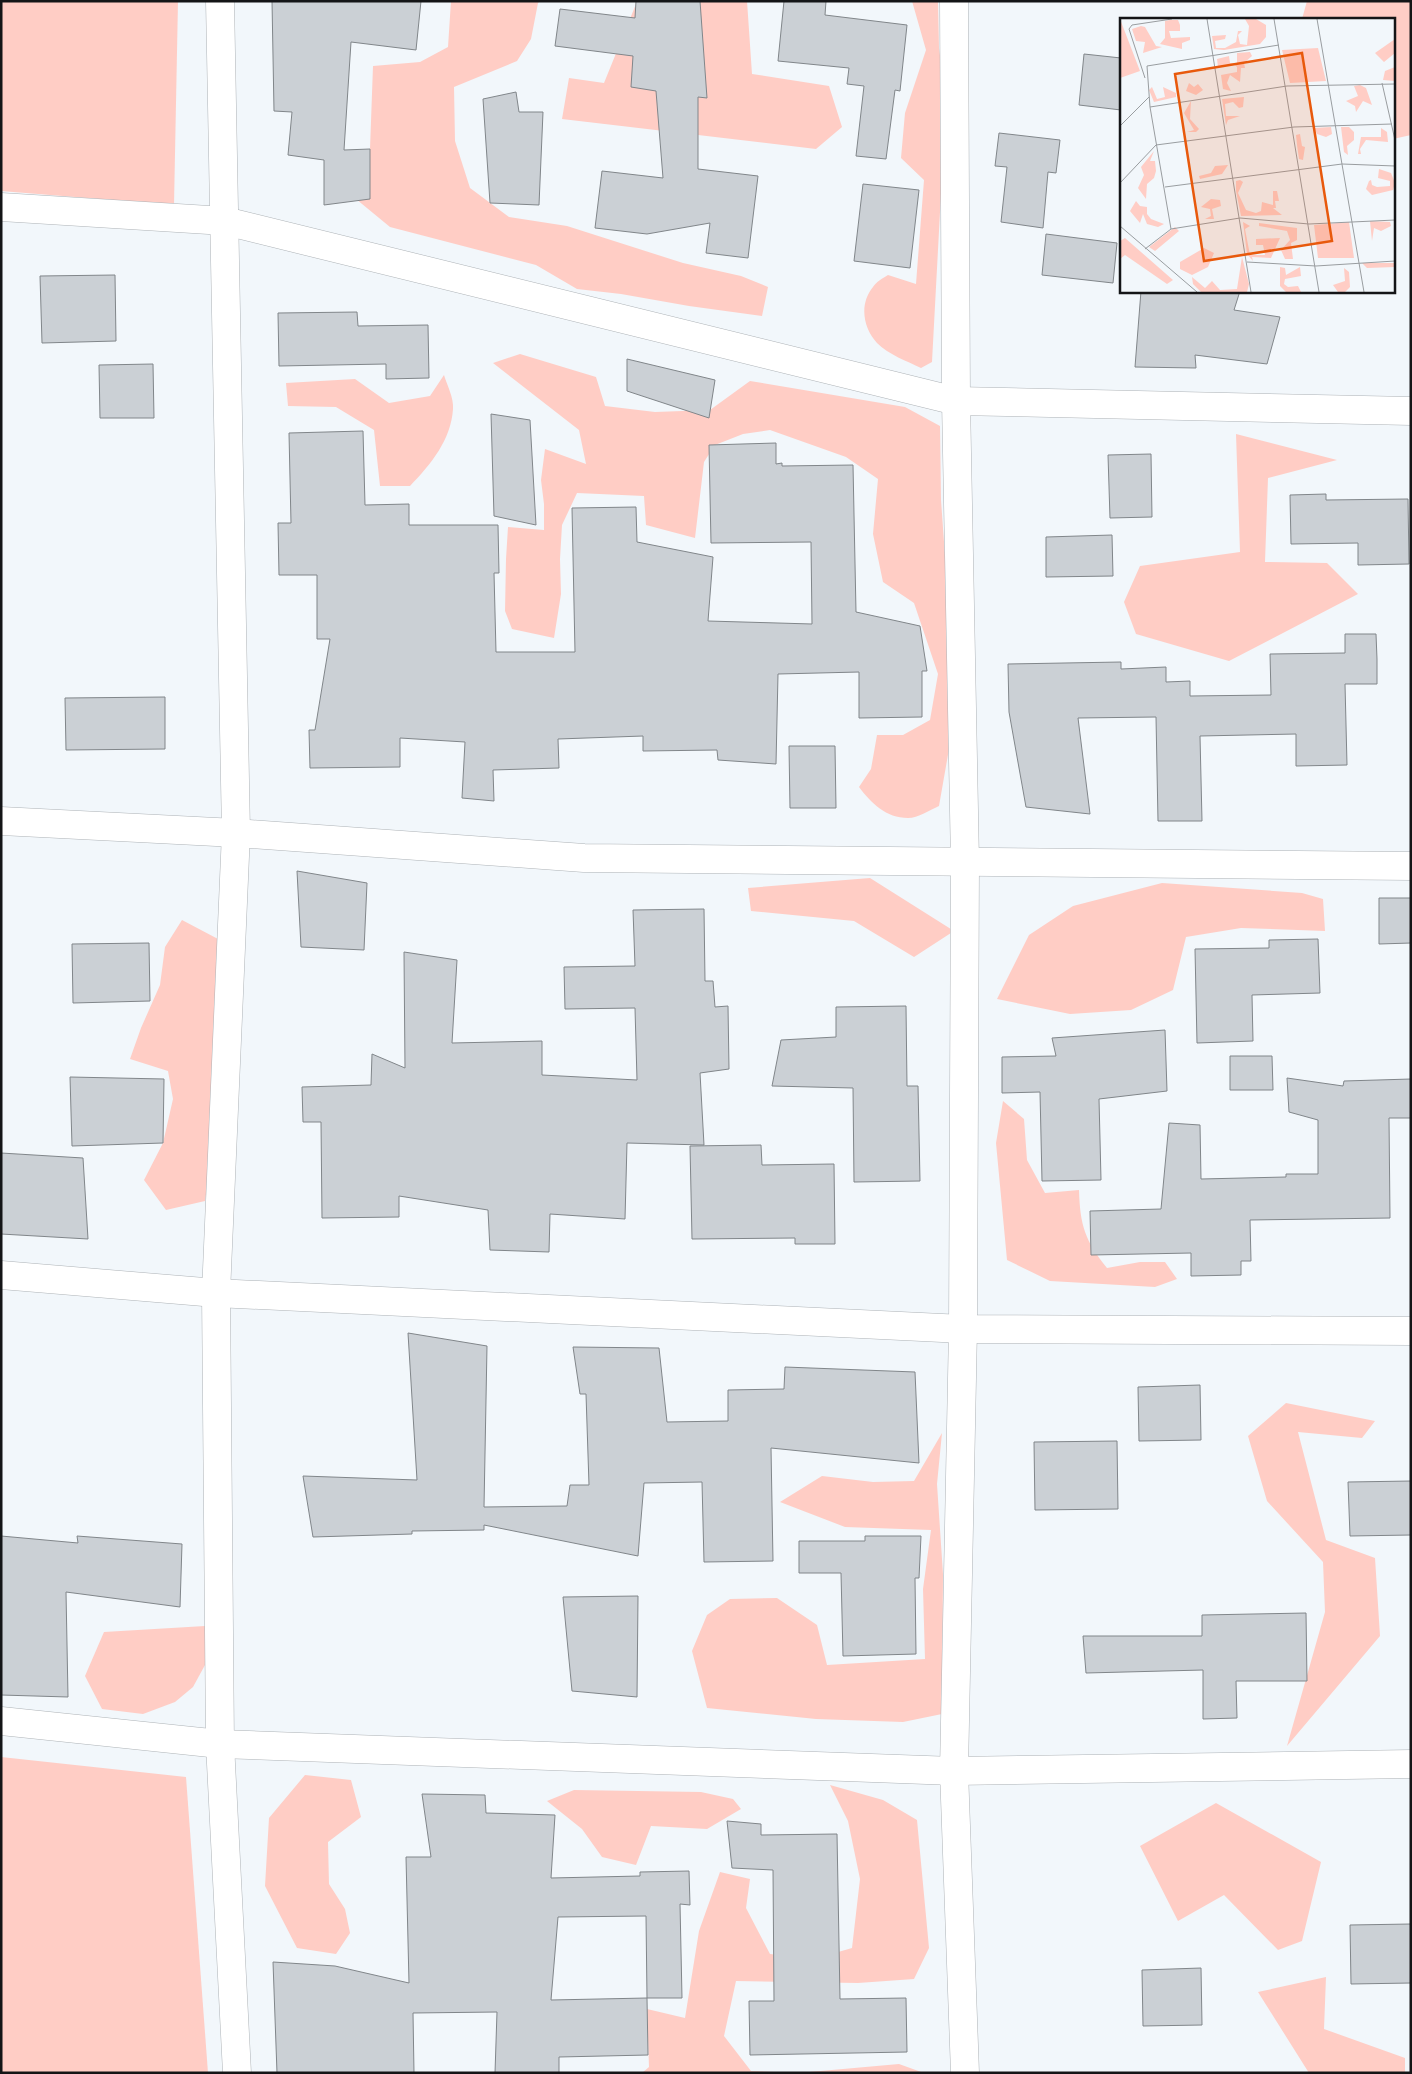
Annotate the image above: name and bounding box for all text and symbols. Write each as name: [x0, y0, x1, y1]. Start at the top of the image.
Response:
inset map: [1120, 18, 1394, 292]

